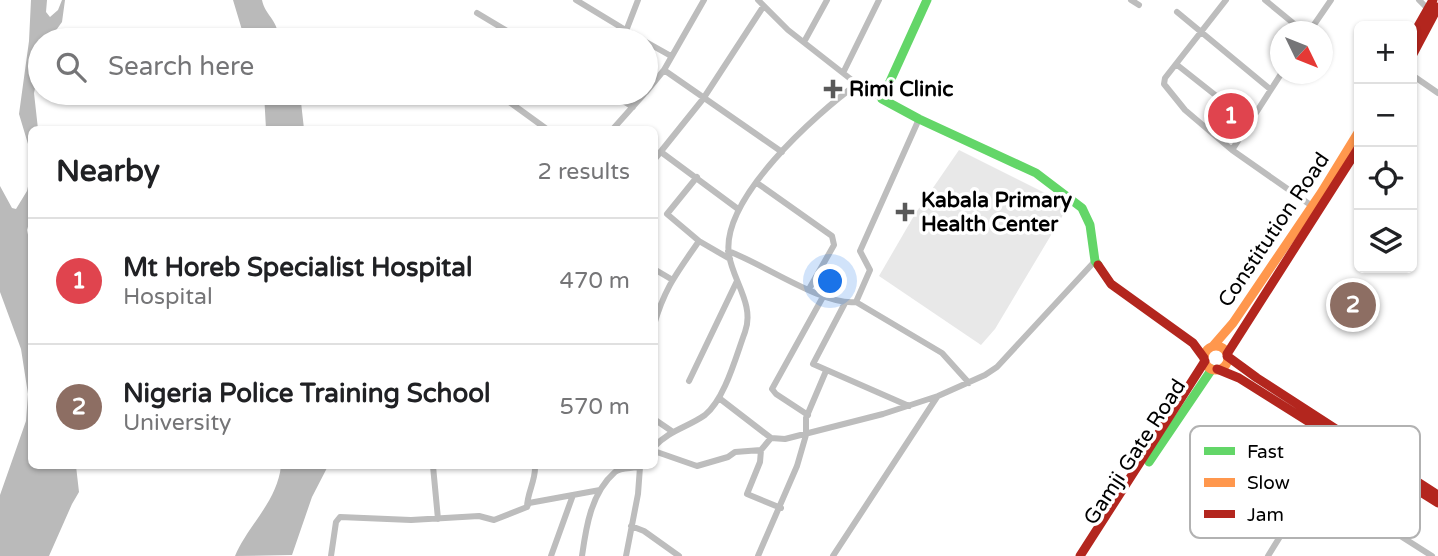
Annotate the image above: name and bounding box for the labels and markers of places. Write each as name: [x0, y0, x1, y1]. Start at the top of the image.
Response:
place label: Rimi Clinic: [849, 77, 953, 102]
marker: Rimi Clinic: [823, 79, 843, 99]
pin: 1: [1208, 90, 1254, 142]
place label: Kabala Primary Health Center: [921, 188, 1073, 237]
marker: Kabala Primary Health Center: [895, 202, 915, 222]
pin: 2: [1330, 279, 1376, 331]

